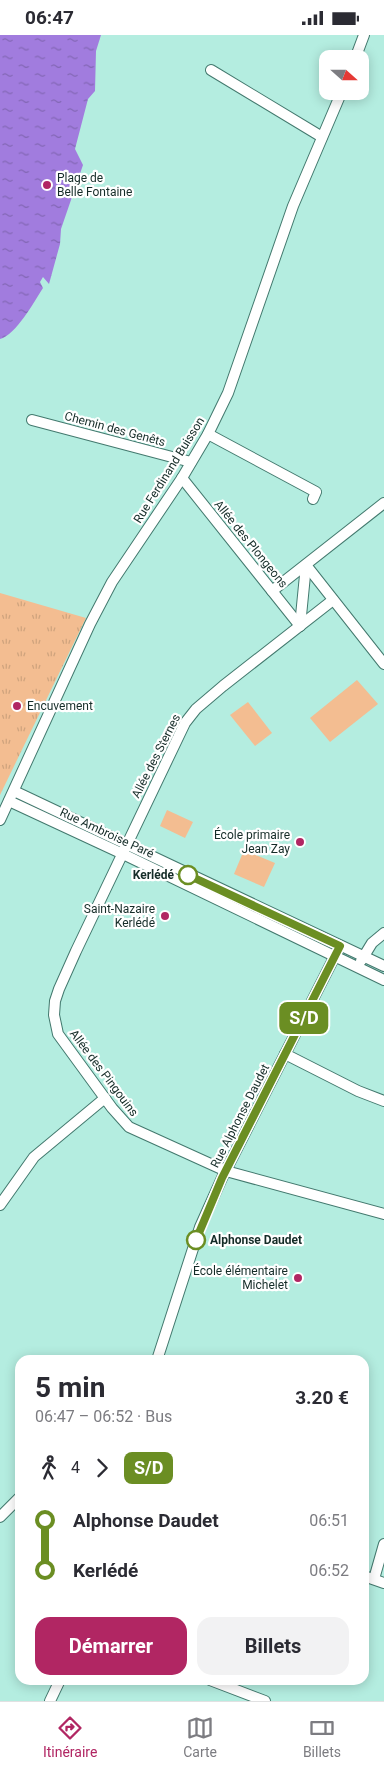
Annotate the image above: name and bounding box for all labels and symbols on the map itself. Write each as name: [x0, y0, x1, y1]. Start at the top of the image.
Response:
north arrow: [319, 50, 369, 100]
place label: Plage de Belle Fontaine: [57, 171, 132, 199]
marker: Plage de Belle Fontaine: [41, 179, 53, 191]
street label: Chemin des Genêts: [63, 409, 167, 449]
street label: Rue Ferdinand Buisson: [131, 414, 207, 526]
street label: Allée des Plongeons: [211, 497, 291, 591]
place label: Encuvement: [27, 699, 93, 713]
marker: Encuvement: [11, 700, 23, 712]
street label: Allée des Sternes: [129, 712, 183, 800]
street label: Rue Ambroise Paré: [58, 805, 156, 861]
place label: École primaire Jean Zay: [214, 827, 290, 856]
marker: École primaire Jean Zay: [294, 836, 306, 848]
marker: Kerlédé: [178, 865, 198, 885]
place label: Kerlédé: [133, 868, 175, 882]
place label: Saint-Nazaire Kerlédé: [84, 902, 155, 930]
marker: Saint-Nazaire Kerlédé: [159, 910, 171, 922]
line badge: S/D: [275, 1002, 333, 1034]
street label: Allée des Pingouins: [67, 1027, 141, 1119]
street label: Rue Alphonse Daudet: [208, 1062, 272, 1170]
marker: Alphonse Daudet: [186, 1230, 206, 1250]
place label: Alphonse Daudet: [210, 1233, 302, 1247]
place label: École élémentaire Michelet: [193, 1263, 288, 1292]
marker: École élémentaire Michelet: [292, 1272, 304, 1284]

